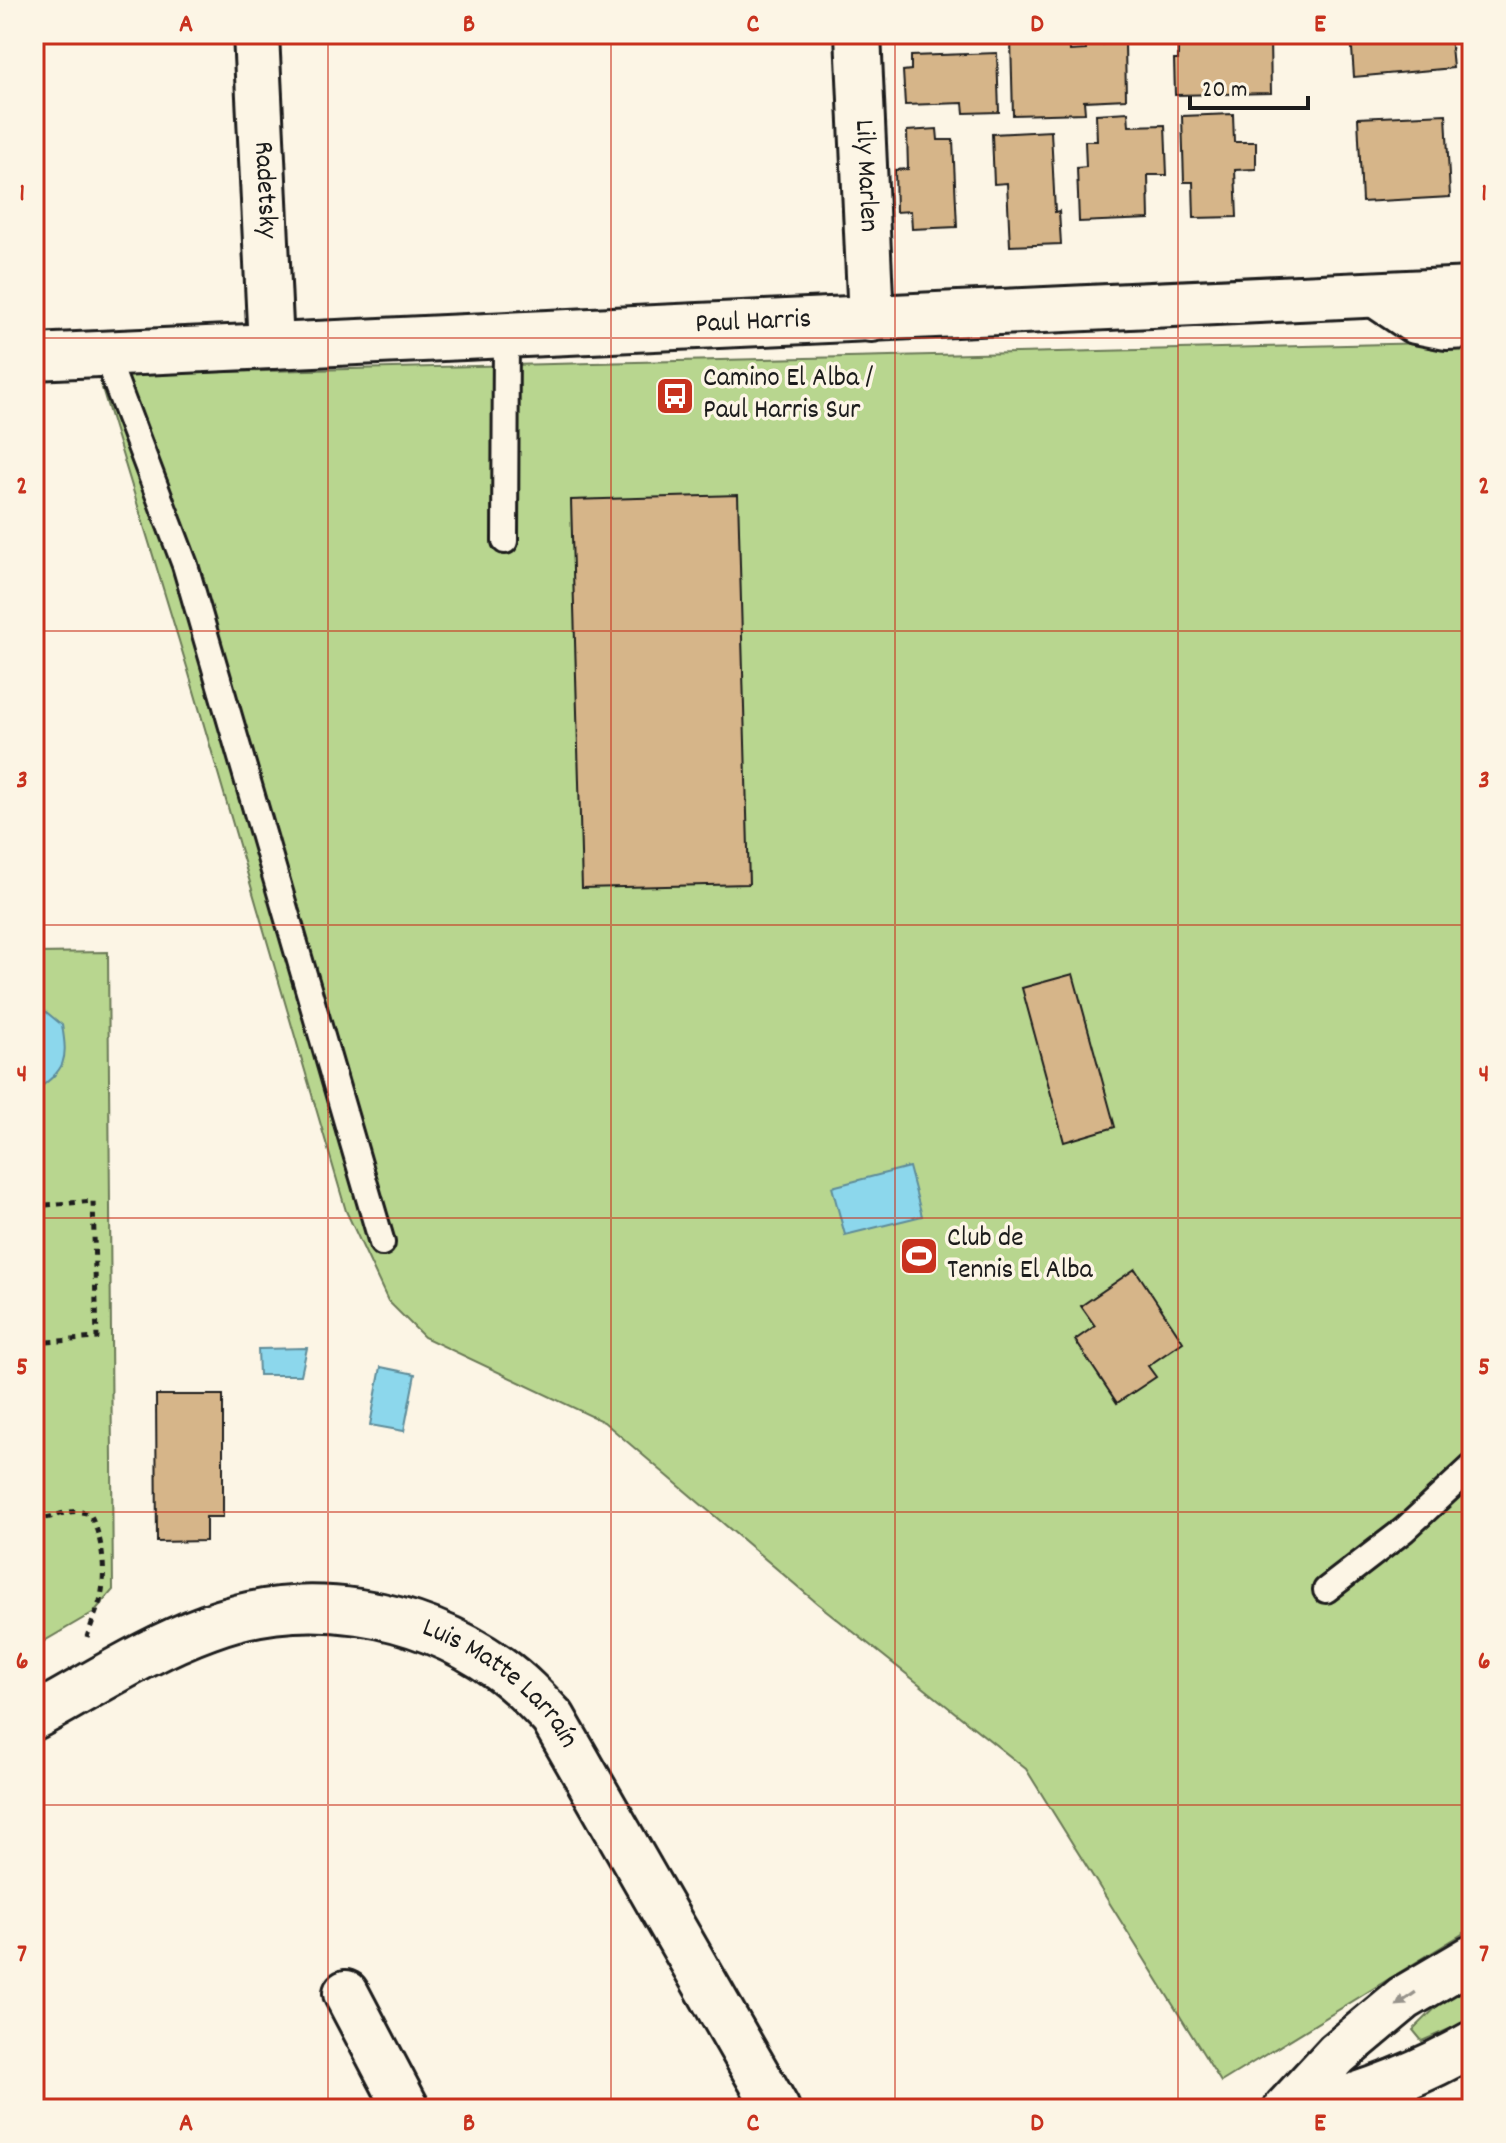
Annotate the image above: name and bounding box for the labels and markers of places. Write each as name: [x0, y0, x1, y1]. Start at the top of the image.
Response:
place label: Camino El Alba / Paul Harris Sur: [703, 360, 874, 432]
bus stop icon: Camino El Alba / Paul Harris Sur: [654, 375, 696, 417]
place label: Club de Tennis El Alba: [947, 1220, 1094, 1292]
sports icon: Club de Tennis El Alba: [898, 1235, 940, 1277]

